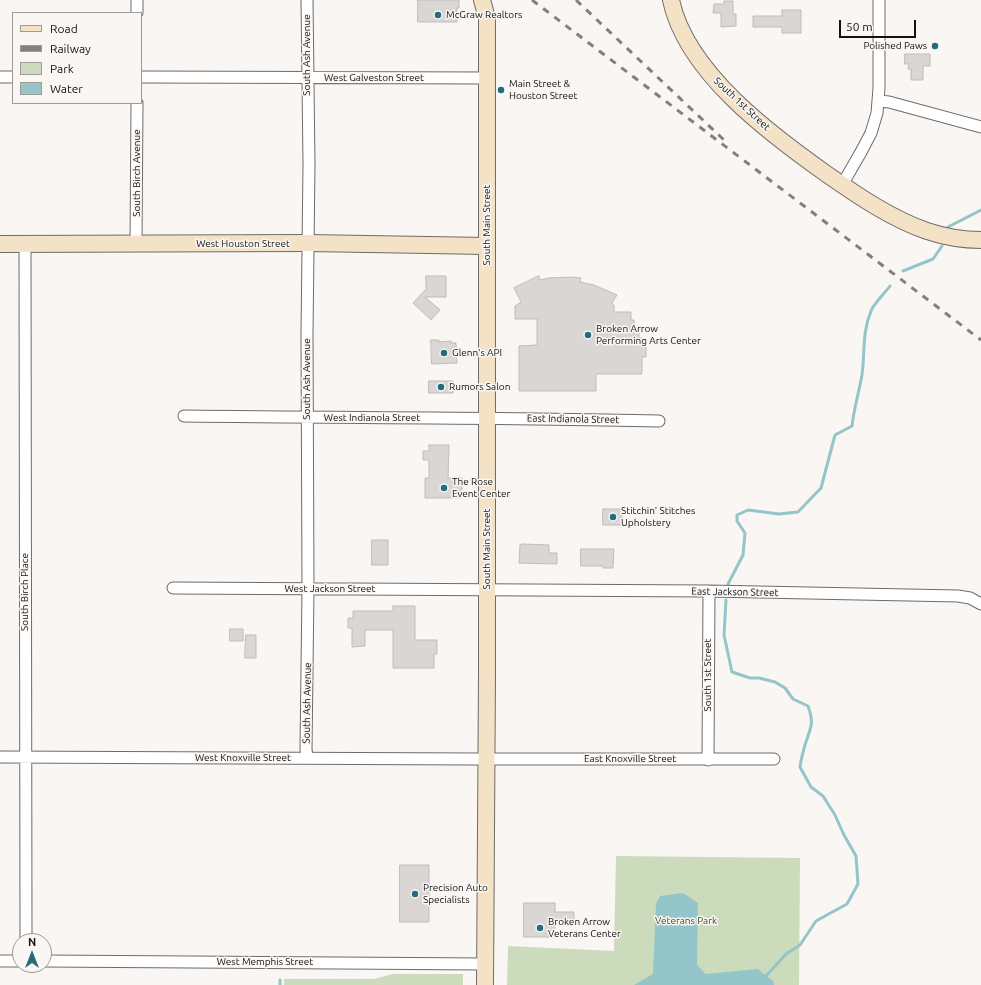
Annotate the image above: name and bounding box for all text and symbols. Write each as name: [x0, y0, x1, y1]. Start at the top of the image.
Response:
place label: McGraw Realtors: [446, 9, 522, 21]
marker: McGraw Realtors: [433, 10, 443, 20]
legend: [12, 12, 142, 104]
scale bar: [841, 12, 918, 38]
street label: South Ash Avenue: [301, 14, 313, 96]
text: 50 m: [846, 20, 873, 33]
text: Road: [50, 22, 78, 35]
place label: Polished Paws: [863, 40, 927, 52]
marker: Polished Paws: [930, 41, 940, 51]
text: Railway: [50, 42, 91, 55]
text: Park: [50, 62, 74, 75]
street label: West Galveston Street: [324, 72, 424, 84]
street label: South 1st Street: [711, 75, 773, 133]
place label: Main Street & Houston Street: [509, 78, 578, 102]
text: Water: [50, 82, 83, 95]
marker: Main Street & Houston Street: [496, 85, 506, 95]
street label: South Birch Avenue: [131, 129, 143, 217]
street label: South Main Street: [481, 185, 493, 265]
street label: West Houston Street: [196, 238, 290, 250]
place label: Broken Arrow Performing Arts Center: [596, 323, 701, 346]
marker: Broken Arrow Performing Arts Center: [583, 330, 593, 340]
street label: South Ash Avenue: [301, 338, 313, 420]
place label: Glenn's API: [452, 347, 502, 359]
marker: Glenn's API: [439, 348, 449, 358]
place label: Rumors Salon: [449, 381, 510, 393]
marker: Rumors Salon: [436, 382, 446, 392]
street label: West Indianola Street: [324, 412, 420, 424]
street label: East Indianola Street: [527, 412, 619, 426]
place label: The Rose Event Center: [452, 476, 510, 500]
marker: The Rose Event Center: [439, 483, 449, 493]
place label: Stitchin' Stitches Upholstery: [621, 505, 695, 528]
street label: South Main Street: [481, 509, 493, 589]
marker: Stitchin' Stitches Upholstery: [608, 512, 618, 522]
street label: South Birch Place: [19, 553, 31, 631]
street label: West Jackson Street: [284, 583, 376, 595]
street label: East Jackson Street: [691, 585, 779, 599]
street label: South 1st Street: [702, 639, 714, 711]
street label: South Ash Avenue: [300, 662, 314, 744]
street label: West Knoxville Street: [195, 752, 291, 764]
street label: East Knoxville Street: [584, 753, 676, 765]
place label: Precision Auto Specialists: [423, 882, 488, 906]
marker: Precision Auto Specialists: [410, 889, 420, 899]
park label: Veterans Park: [655, 915, 717, 927]
place label: Broken Arrow Veterans Center: [548, 916, 621, 940]
marker: Broken Arrow Veterans Center: [535, 923, 545, 933]
north arrow: [12, 933, 52, 973]
text: N: [28, 936, 36, 948]
street label: West Memphis Street: [217, 956, 313, 968]

